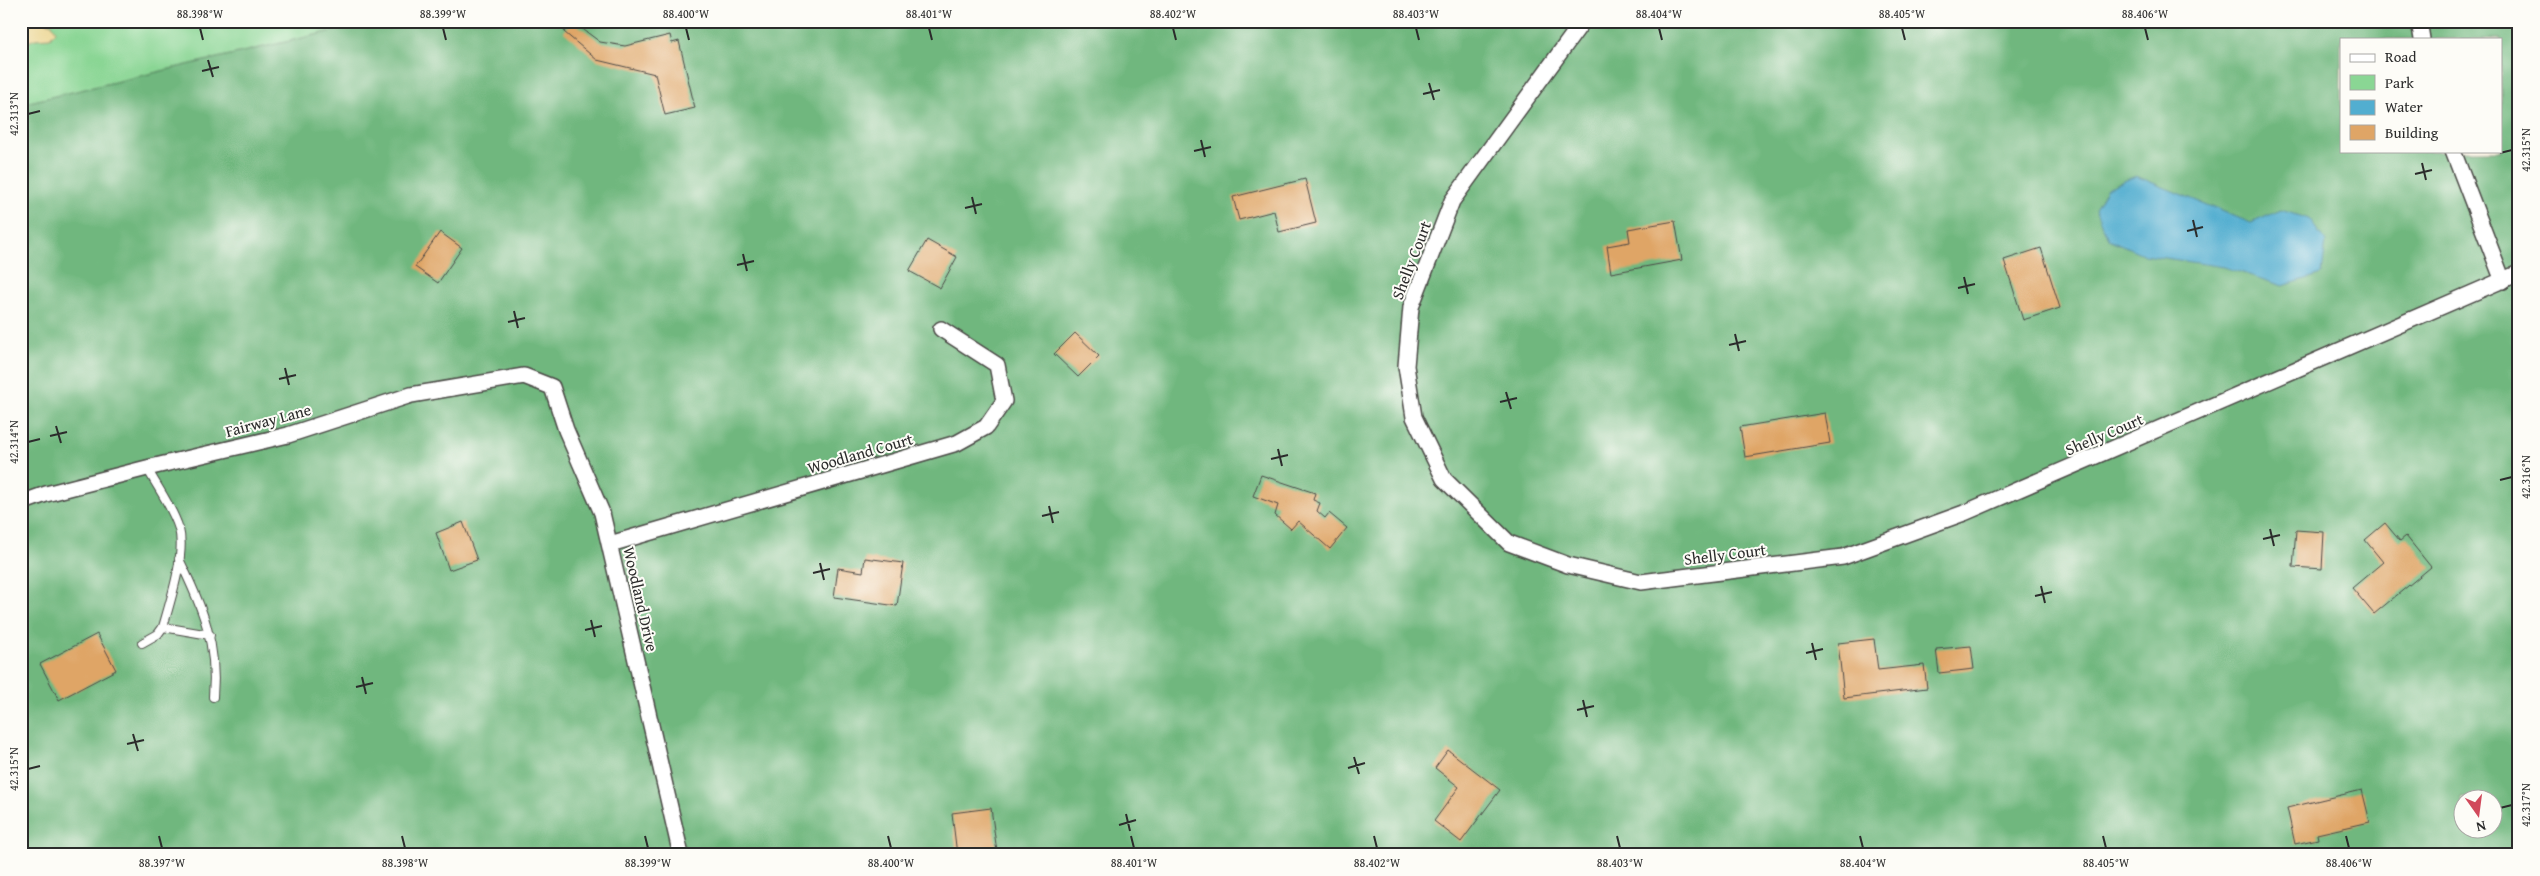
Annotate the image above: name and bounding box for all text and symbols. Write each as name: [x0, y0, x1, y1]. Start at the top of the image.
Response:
text: 88.398°W: [177, 5, 224, 22]
text: 88.399°W: [420, 5, 467, 22]
text: 88.400°W: [663, 5, 710, 22]
text: 88.401°W: [906, 5, 953, 22]
text: 88.402°W: [1150, 5, 1197, 22]
text: 88.403°W: [1393, 5, 1440, 22]
text: 88.404°W: [1636, 5, 1683, 22]
text: 88.405°W: [1879, 5, 1926, 22]
text: 88.406°W: [2122, 5, 2169, 22]
legend: [2340, 38, 2502, 152]
text: Road: [2385, 46, 2416, 67]
text: Park: [2385, 72, 2414, 93]
text: 42.313°N: [5, 92, 22, 136]
text: Water: [2385, 96, 2423, 117]
text: Building: [2385, 122, 2439, 143]
text: 42.315°N: [2517, 128, 2534, 172]
street label: Shelly Court: [1385, 217, 1437, 303]
street label: Fairway Lane: [222, 397, 314, 443]
street label: Shelly Court: [2061, 407, 2147, 461]
text: 42.314°N: [5, 420, 22, 464]
street label: Woodland Court: [804, 426, 916, 480]
text: 42.316°N: [2517, 455, 2534, 499]
street label: Shelly Court: [1683, 537, 1768, 571]
street label: Woodland Drive: [617, 544, 665, 654]
text: 42.315°N: [5, 747, 22, 791]
text: 42.317°N: [2517, 783, 2534, 827]
north arrow: [2452, 788, 2502, 838]
text: N: [2474, 816, 2488, 838]
text: 88.397°W: [139, 854, 186, 871]
text: 88.398°W: [382, 854, 429, 871]
text: 88.399°W: [625, 854, 672, 871]
text: 88.400°W: [868, 854, 915, 871]
text: 88.401°W: [1111, 854, 1158, 871]
text: 88.402°W: [1354, 854, 1401, 871]
text: 88.403°W: [1597, 854, 1644, 871]
text: 88.404°W: [1840, 854, 1887, 871]
text: 88.405°W: [2083, 854, 2130, 871]
text: 88.406°W: [2326, 854, 2373, 871]

